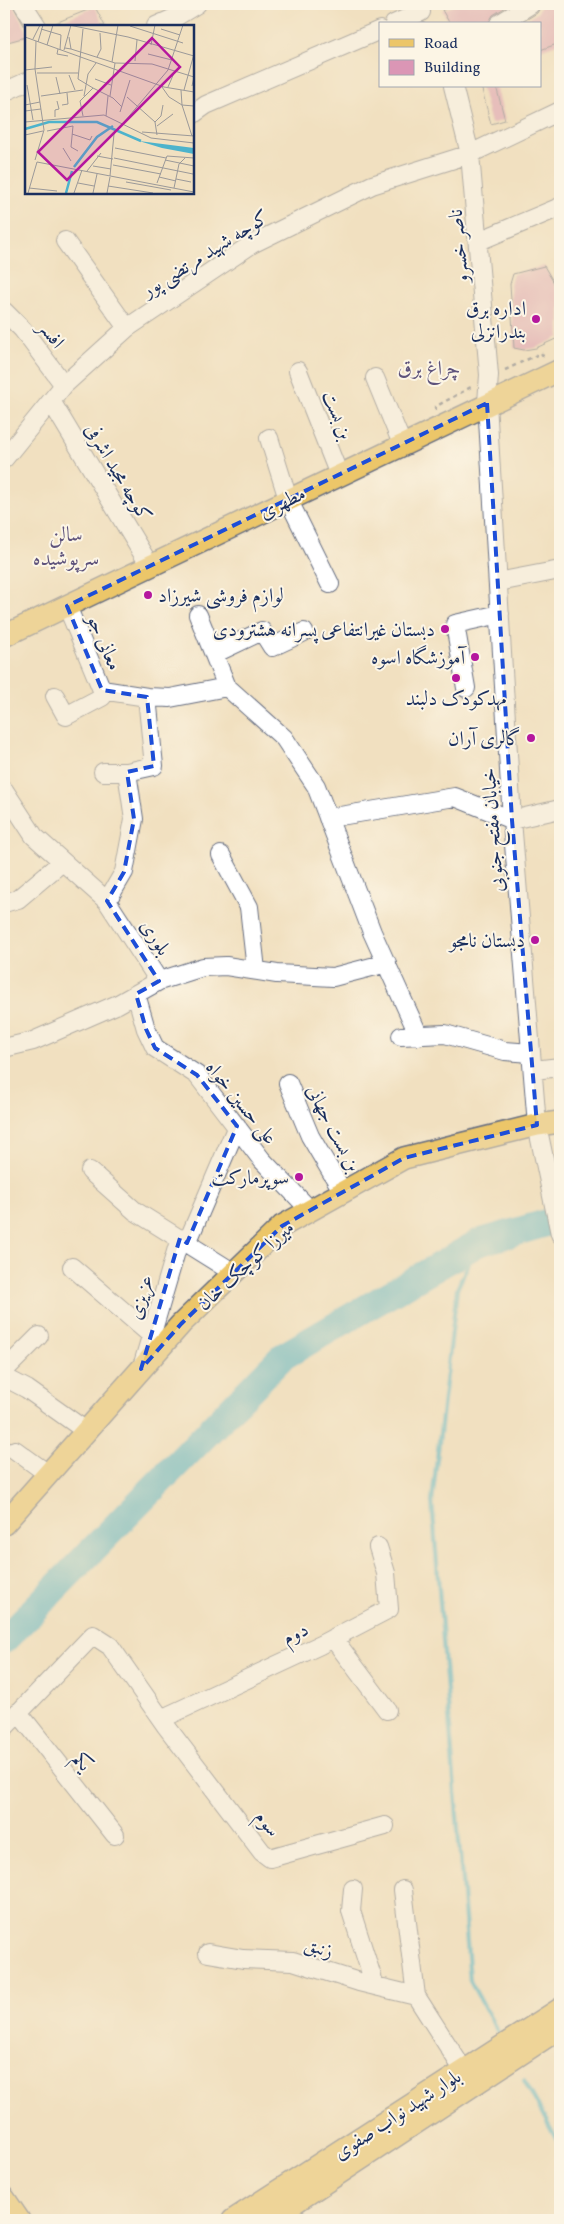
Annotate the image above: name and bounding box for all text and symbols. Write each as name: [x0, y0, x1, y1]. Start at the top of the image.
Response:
legend: [379, 22, 542, 88]
inset map: [25, 25, 194, 194]
text: Road: [424, 34, 458, 55]
text: Building: [424, 58, 481, 79]
street label: کوچه شهید مرتضی پور: [135, 204, 275, 306]
street label: ناصر خسرو: [443, 208, 477, 286]
place label: اداره برق بندرانزلی: [466, 296, 526, 347]
marker: اداره برق بندرانزلی: [530, 313, 542, 325]
street label: افسر: [29, 314, 70, 355]
district label: چراغ برق: [398, 355, 460, 386]
street label: بن بست: [314, 387, 358, 445]
street label: کوچه مجید اشرفی: [77, 418, 158, 528]
street label: مطهری: [255, 481, 311, 527]
district label: سالن سرپوشیده: [33, 521, 99, 574]
place label: لوازم فروشی شیرزاد: [158, 583, 284, 613]
marker: لوازم فروشی شیرزاد: [142, 589, 154, 601]
street label: معانی جو: [78, 609, 127, 675]
place label: دبستان غیرانتفاعی پسرانه هشترودی: [213, 617, 435, 645]
marker: دبستان غیرانتفاعی پسرانه هشترودی: [439, 623, 451, 635]
place label: آموزشگاه اسوه: [371, 644, 468, 673]
marker: آموزشگاه اسوه: [469, 651, 481, 663]
marker: مهدکودک دلبند: [450, 672, 462, 684]
place label: مهدکودک دلبند: [406, 686, 507, 714]
place label: گالری آران: [448, 726, 521, 754]
marker: گالری آران: [525, 732, 537, 744]
street label: خیابان مفتح جنوبی: [476, 767, 514, 893]
street label: بلوری: [132, 914, 177, 962]
place label: دبستان نامجو: [448, 928, 525, 956]
marker: دبستان نامجو: [529, 934, 541, 946]
street label: علی حسین خواه: [198, 1055, 283, 1151]
street label: بن بست جهانی: [298, 1080, 366, 1178]
place label: سوپرمارکت: [211, 1165, 289, 1193]
marker: سوپرمارکت: [293, 1171, 305, 1183]
street label: میرزا کوچک خان: [191, 1215, 301, 1318]
street label: عزیزی: [122, 1272, 162, 1323]
street label: دوم: [278, 1617, 315, 1655]
street label: یکم: [63, 1747, 99, 1781]
street label: سوم: [245, 1805, 286, 1845]
street label: زنبق: [300, 1931, 336, 1967]
street label: بلوار شهید نواب صفوی: [329, 2064, 467, 2168]

